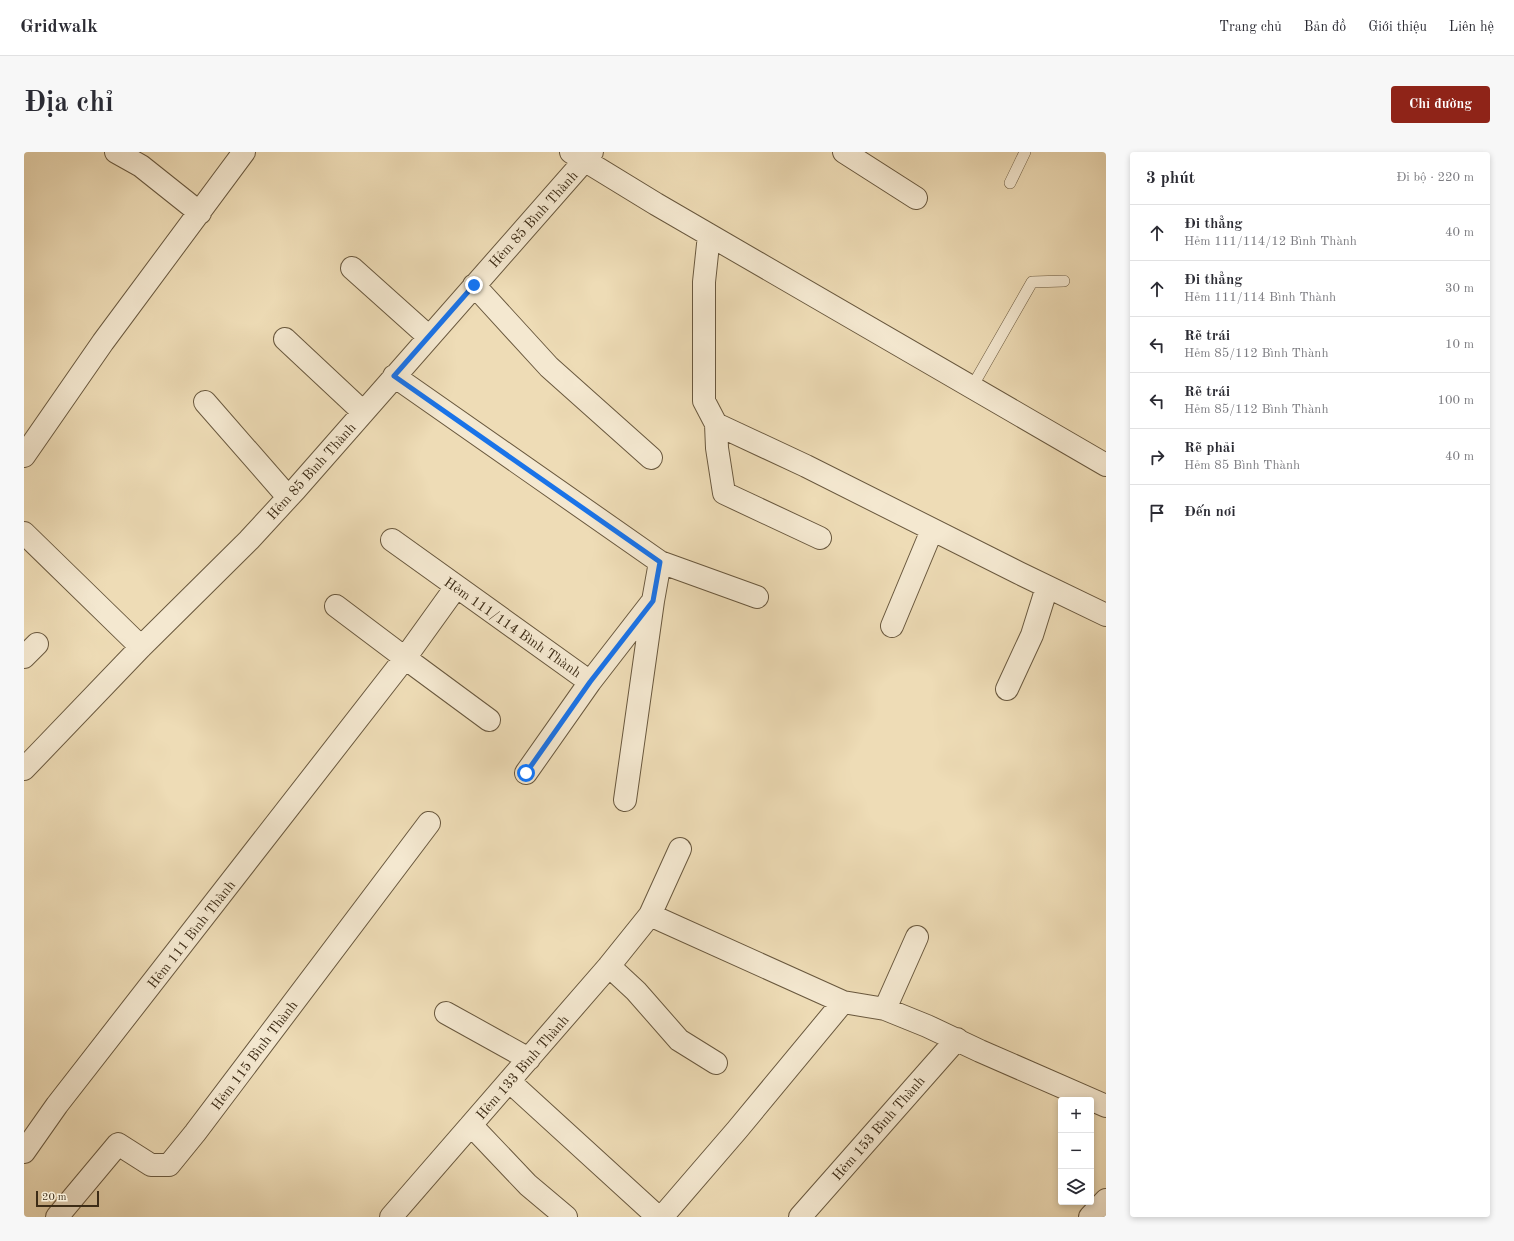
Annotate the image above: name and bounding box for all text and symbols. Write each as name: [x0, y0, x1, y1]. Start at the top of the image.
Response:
text: Gridwalk: [20, 18, 98, 37]
text: Trang chủ: [1219, 20, 1282, 34]
text: Bản đồ: [1304, 20, 1346, 34]
text: Giới thiệu: [1368, 20, 1427, 34]
text: Liên hệ: [1449, 20, 1494, 34]
button: Chỉ đường: [1391, 86, 1490, 123]
text: Địa chỉ: [24, 90, 113, 118]
street label: Hẻm 85 Bình Thành: [487, 168, 581, 271]
text: 3 phút: [1146, 170, 1195, 187]
text: Đi bộ · 220 m: [1396, 171, 1474, 184]
text: Đi thẳng: [1184, 217, 1243, 232]
icon: ahead: [1146, 222, 1168, 244]
text: 40 m: [1445, 226, 1474, 239]
text: Hẻm 111/114/12 Bình Thành: [1184, 235, 1357, 248]
text: Đi thẳng: [1184, 273, 1243, 288]
route end: [465, 276, 483, 294]
icon: ahead: [1146, 278, 1168, 300]
text: 30 m: [1445, 282, 1474, 295]
text: Hẻm 111/114 Bình Thành: [1184, 291, 1336, 304]
text: Rẽ trái: [1184, 329, 1230, 344]
icon: left: [1146, 334, 1168, 356]
text: 10 m: [1445, 338, 1474, 351]
text: Hẻm 85/112 Bình Thành: [1184, 347, 1328, 360]
text: Rẽ trái: [1184, 385, 1230, 400]
icon: left: [1146, 390, 1168, 412]
text: 100 m: [1437, 394, 1474, 407]
text: Hẻm 85/112 Bình Thành: [1184, 403, 1328, 416]
street label: Hẻm 85 Bình Thành: [265, 420, 359, 523]
text: Rẽ phải: [1184, 441, 1235, 456]
icon: right: [1146, 446, 1168, 468]
text: 40 m: [1445, 450, 1474, 463]
text: Hẻm 85 Bình Thành: [1184, 459, 1300, 472]
icon: arrive: [1146, 502, 1168, 524]
text: Đến nơi: [1184, 505, 1236, 520]
street label: Hẻm 111/114 Bình Thành: [441, 575, 584, 681]
route start: [517, 764, 535, 782]
street label: Hẻm 111 Bình Thành: [145, 878, 238, 991]
street label: Hẻm 115 Bình Thành: [209, 998, 301, 1113]
street label: Hẻm 133 Bình Thành: [474, 1013, 572, 1122]
street label: Hẻm 153 Bình Thành: [830, 1074, 928, 1183]
map controls: [1058, 1097, 1094, 1205]
button: +: [1058, 1097, 1094, 1133]
button: −: [1058, 1133, 1094, 1169]
button: layers: [1058, 1169, 1094, 1205]
scale bar: [36, 1189, 99, 1208]
text: 20 m: [42, 1192, 67, 1203]

